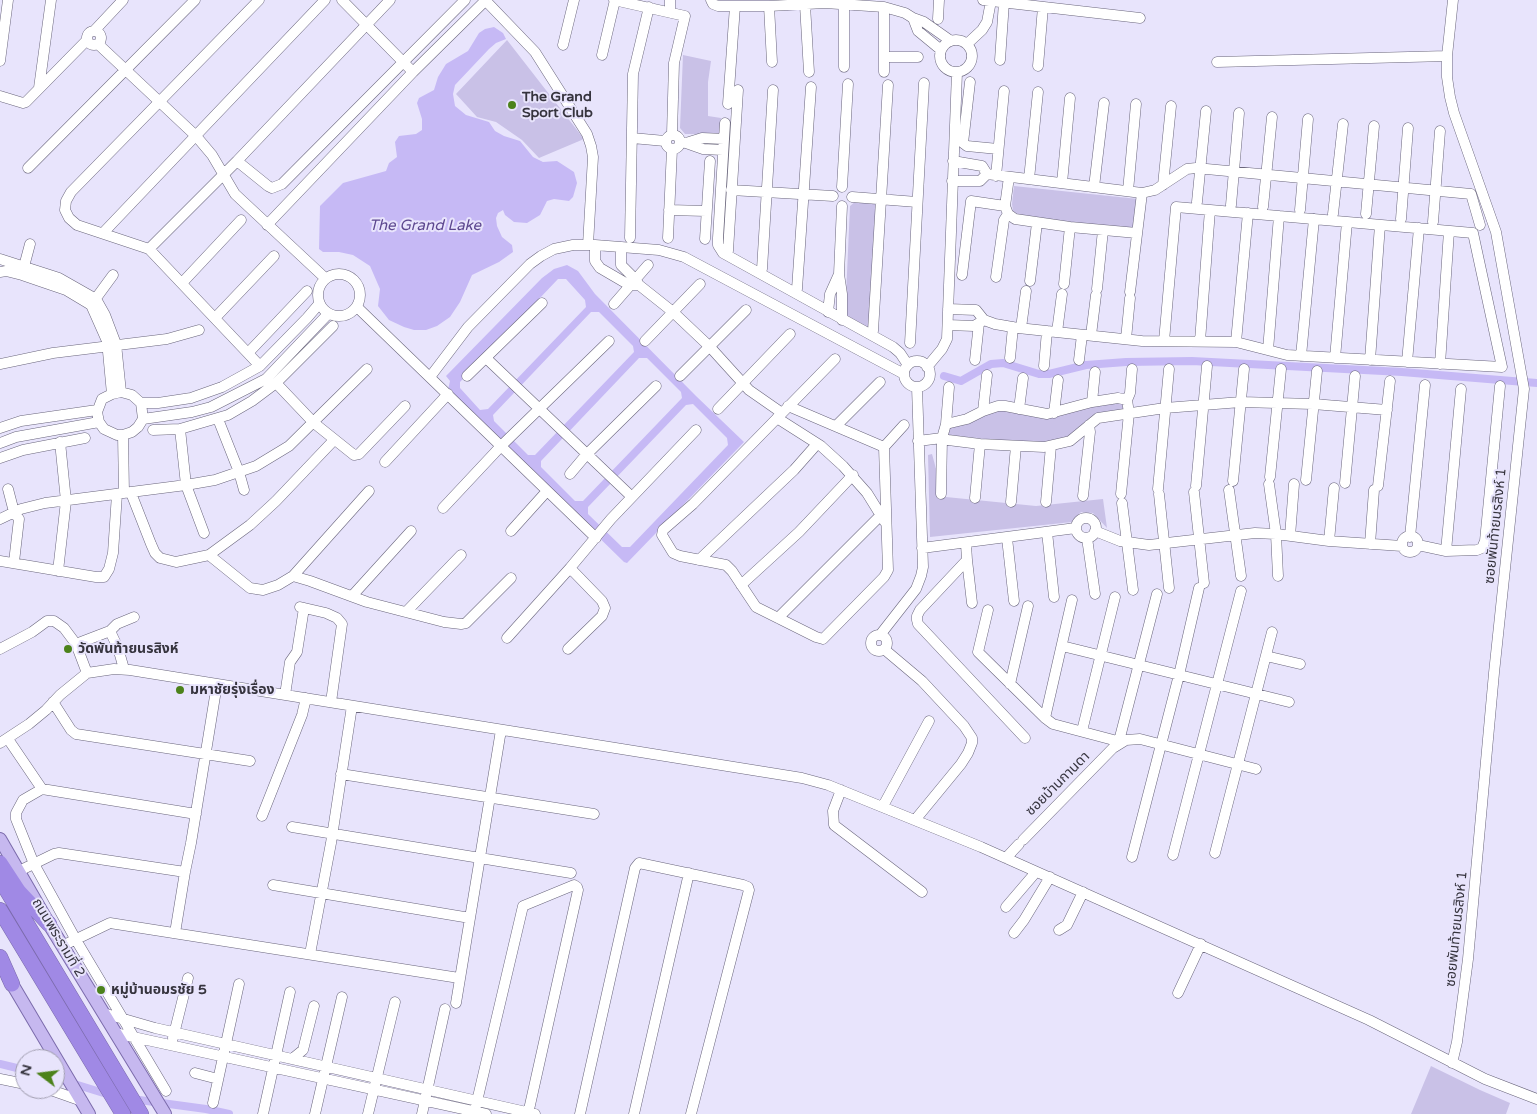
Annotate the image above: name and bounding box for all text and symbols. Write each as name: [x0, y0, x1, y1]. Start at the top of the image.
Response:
place label: The Grand Sport Club: [522, 89, 593, 121]
marker: The Grand Sport Club: [506, 99, 518, 111]
water label: The Grand Lake: [369, 217, 481, 235]
street label: ซอยพันท้ายนรสิงห์ 1: [1482, 467, 1510, 585]
place label: วัดพันท้ายนรสิงห์: [78, 641, 179, 657]
marker: วัดพันท้ายนรสิงห์: [62, 643, 74, 655]
place label: มหาชัยรุ่งเรื่อง: [190, 682, 274, 698]
marker: มหาชัยรุ่งเรื่อง: [174, 684, 186, 696]
street label: ซอยบ้านกานดา: [1022, 748, 1094, 820]
street label: ซอยพันท้ายนรสิงห์ 1: [1443, 870, 1471, 988]
street label: ถนนพระรามที่ 2: [28, 896, 88, 980]
place label: หมู่บ้านอมรชัย 5: [111, 982, 207, 998]
marker: หมู่บ้านอมรชัย 5: [95, 984, 107, 996]
north arrow: [15, 1049, 65, 1099]
text: N: [16, 1063, 36, 1078]

